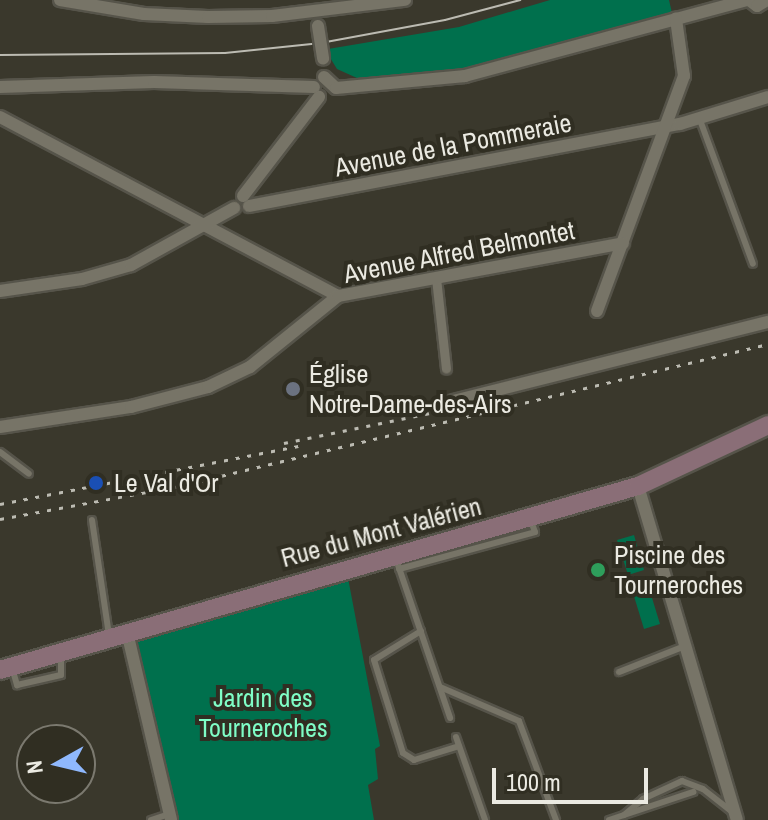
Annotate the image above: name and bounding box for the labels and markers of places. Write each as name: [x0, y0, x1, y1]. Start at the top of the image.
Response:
place label: Église Notre-Dame-des-Airs: [309, 358, 512, 420]
marker: Église Notre-Dame-des-Airs: [284, 380, 302, 398]
place label: Le Val d'Or: [114, 467, 218, 499]
marker: Le Val d'Or: [85, 472, 107, 494]
place label: Piscine des Tourneroches: [614, 539, 743, 600]
marker: Piscine des Tourneroches: [589, 561, 607, 579]

